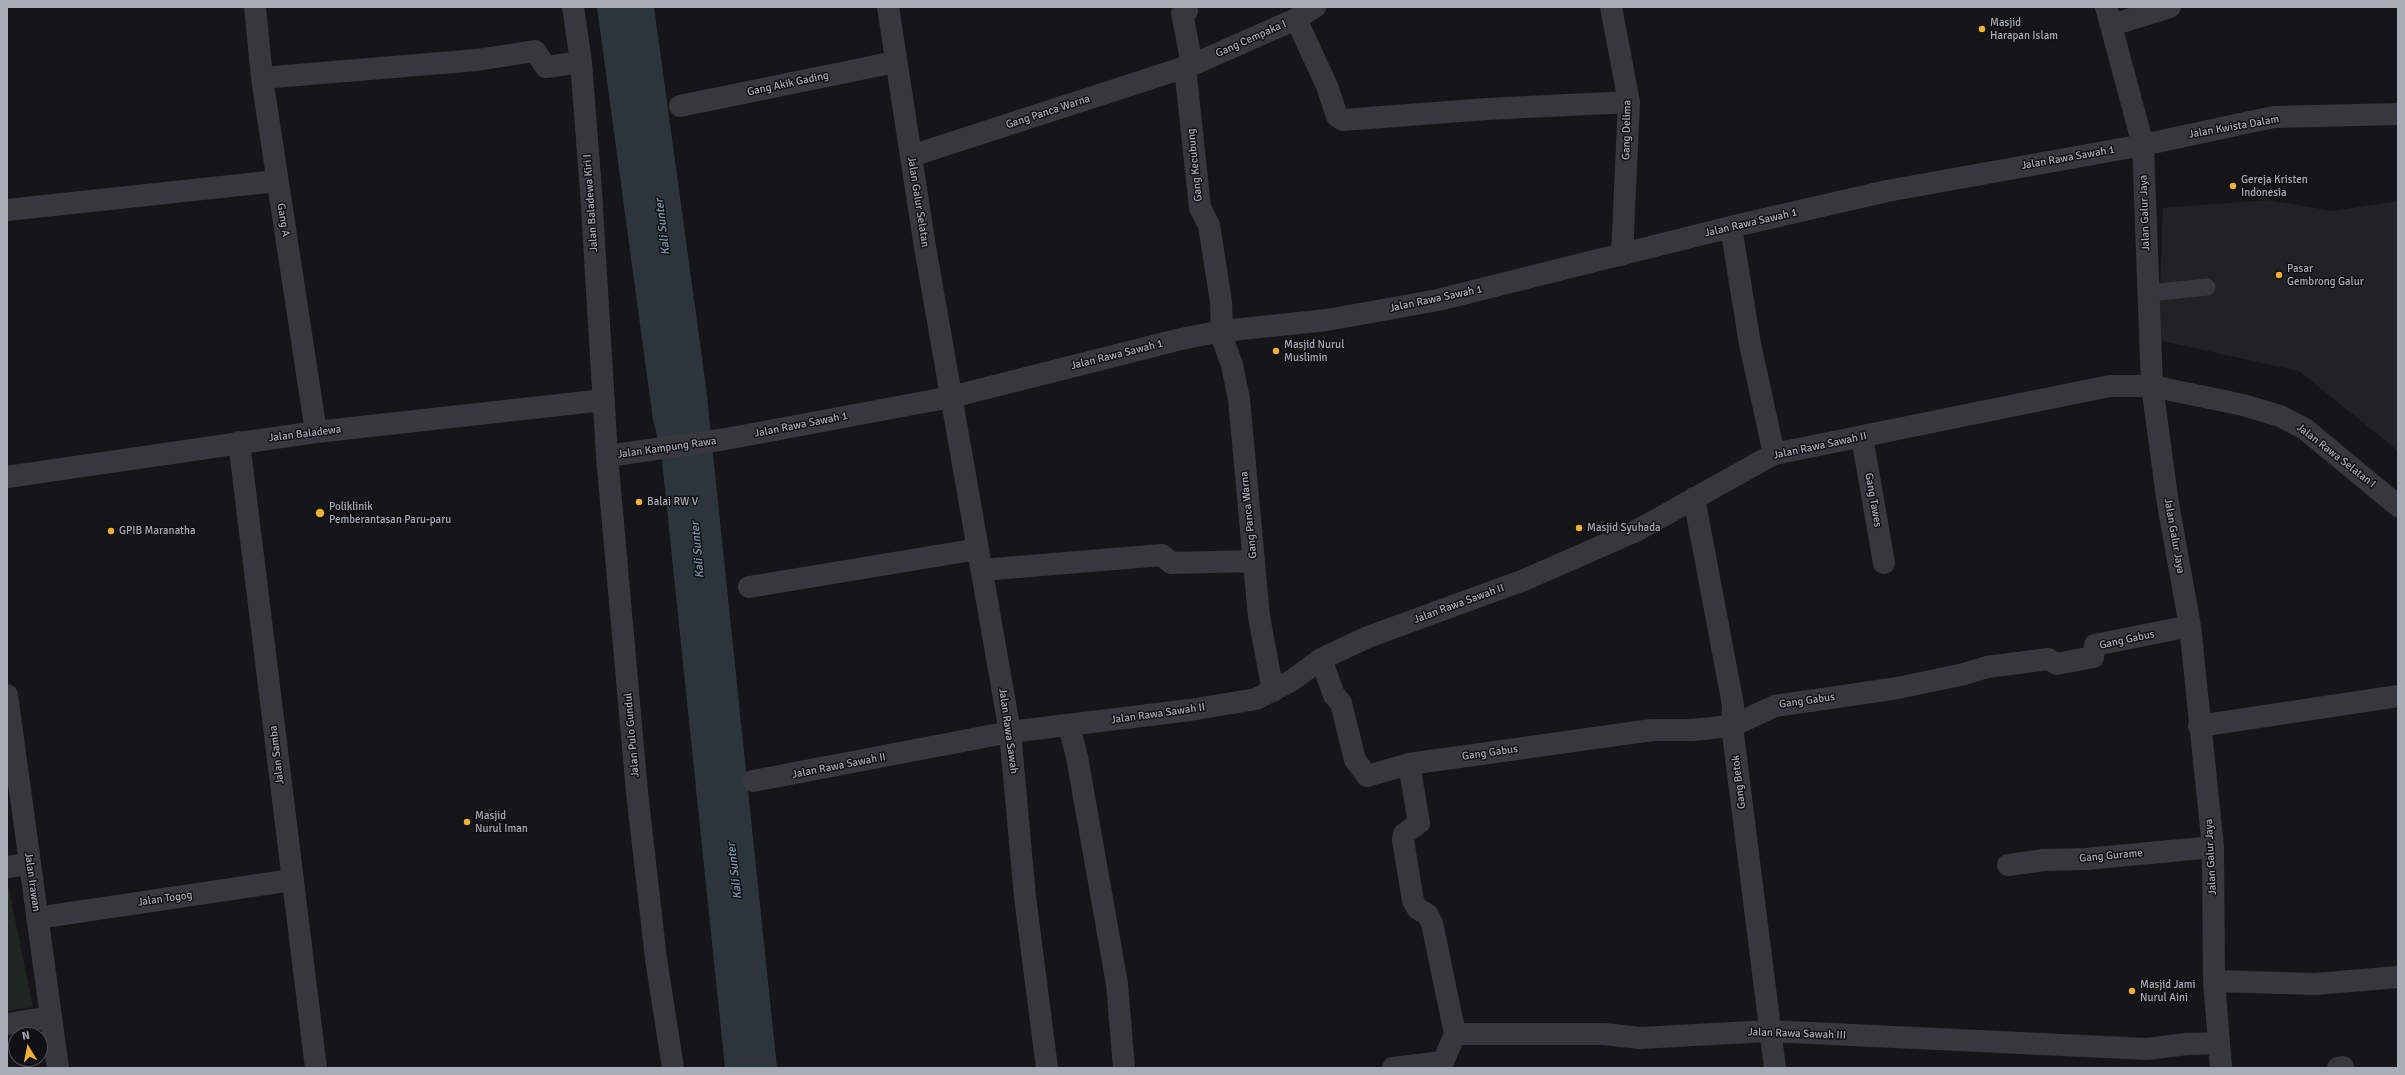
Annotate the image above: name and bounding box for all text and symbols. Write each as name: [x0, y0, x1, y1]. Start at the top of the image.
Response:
place label: Masjid Harapan Islam: [1990, 16, 2058, 42]
street label: Gang Cempaka I: [1214, 18, 1288, 60]
marker: Masjid Harapan Islam: [1977, 24, 1987, 34]
street label: Gang Akik Gading: [746, 69, 830, 99]
street label: Gang Panca Warna: [1004, 92, 1092, 132]
street label: Gang Delima: [1620, 100, 1634, 160]
street label: Jalan Kwista Dalam: [2188, 113, 2280, 141]
street label: Gang Kecubung: [1185, 128, 1205, 202]
street label: Jalan Rawa Sawah 1: [2020, 143, 2116, 173]
street label: Jalan Baladewa Kiri I: [581, 154, 601, 252]
street label: Jalan Galur Selatan: [904, 156, 932, 248]
place label: Gereja Kristen Indonesia: [2241, 173, 2308, 199]
street label: Jalan Galur Jaya: [2137, 175, 2153, 251]
marker: Gereja Kristen Indonesia: [2228, 181, 2238, 191]
water label: Kali Sunter: [652, 198, 674, 256]
street label: Gang A: [274, 202, 292, 238]
street label: Jalan Rawa Sawah 1: [1703, 206, 1799, 240]
place label: Pasar Gembrong Galur: [2287, 262, 2364, 288]
marker: Pasar Gembrong Galur: [2274, 270, 2284, 280]
street label: Jalan Rawa Sawah 1: [1388, 283, 1484, 315]
street label: Jalan Rawa Sawah 1: [1070, 337, 1164, 373]
place label: Masjid Nurul Muslimin: [1284, 338, 1344, 364]
marker: Masjid Nurul Muslimin: [1271, 346, 1281, 356]
street label: Jalan Rawa Sawah 1: [753, 409, 849, 441]
street label: Jalan Rawa Selatan I: [2294, 421, 2378, 491]
street label: Jalan Baladewa: [268, 423, 342, 445]
street label: Jalan Rawa Sawah II: [1772, 430, 1868, 462]
street label: Jalan Kampung Rawa: [617, 435, 717, 461]
street label: Gang Panca Warna: [1238, 471, 1260, 559]
street label: Gang Tawes: [1862, 472, 1884, 528]
place label: Balai RW V: [647, 495, 698, 509]
marker: Balai RW V: [634, 497, 644, 507]
street label: Jalan Galur Jaya: [2161, 497, 2187, 575]
place label: Poliklinik Pemberantasan Paru-paru: [329, 500, 451, 526]
marker: Poliklinik Pemberantasan Paru-paru: [314, 507, 326, 519]
water label: Kali Sunter: [688, 521, 708, 579]
place label: Masjid Syuhada: [1587, 521, 1661, 535]
marker: Masjid Syuhada: [1574, 523, 1584, 533]
place label: GPIB Maranatha: [119, 524, 195, 538]
marker: GPIB Maranatha: [106, 526, 116, 536]
street label: Jalan Rawa Sawah II: [1412, 582, 1506, 626]
street label: Gang Gabus: [2098, 628, 2156, 652]
street label: Jalan Rawa Sawah: [995, 687, 1021, 775]
street label: Gang Gabus: [1778, 691, 1836, 711]
street label: Jalan Pulo Gundul: [622, 692, 642, 778]
street label: Jalan Rawa Sawah II: [1110, 701, 1206, 727]
street label: Jalan Samba: [267, 725, 287, 785]
street label: Gang Gabus: [1461, 743, 1519, 763]
street label: Jalan Rawa Sawah II: [791, 750, 887, 782]
street label: Gang Betok: [1729, 754, 1749, 810]
place label: Masjid Nurul Iman: [475, 809, 528, 835]
marker: Masjid Nurul Iman: [462, 817, 472, 827]
street label: Jalan Galur Jaya: [2202, 819, 2220, 895]
water label: Kali Sunter: [724, 842, 746, 900]
street label: Gang Gurame: [2079, 847, 2143, 865]
street label: Jalan Irawan: [21, 852, 43, 912]
street label: Jalan Togog: [137, 889, 193, 909]
place label: Masjid Jami Nurul Aini: [2140, 978, 2196, 1004]
marker: Masjid Jami Nurul Aini: [2127, 986, 2137, 996]
street label: Jalan Rawa Sawah III: [1748, 1026, 1846, 1042]
north arrow: [8, 1027, 48, 1067]
text: N: [21, 1029, 31, 1043]

